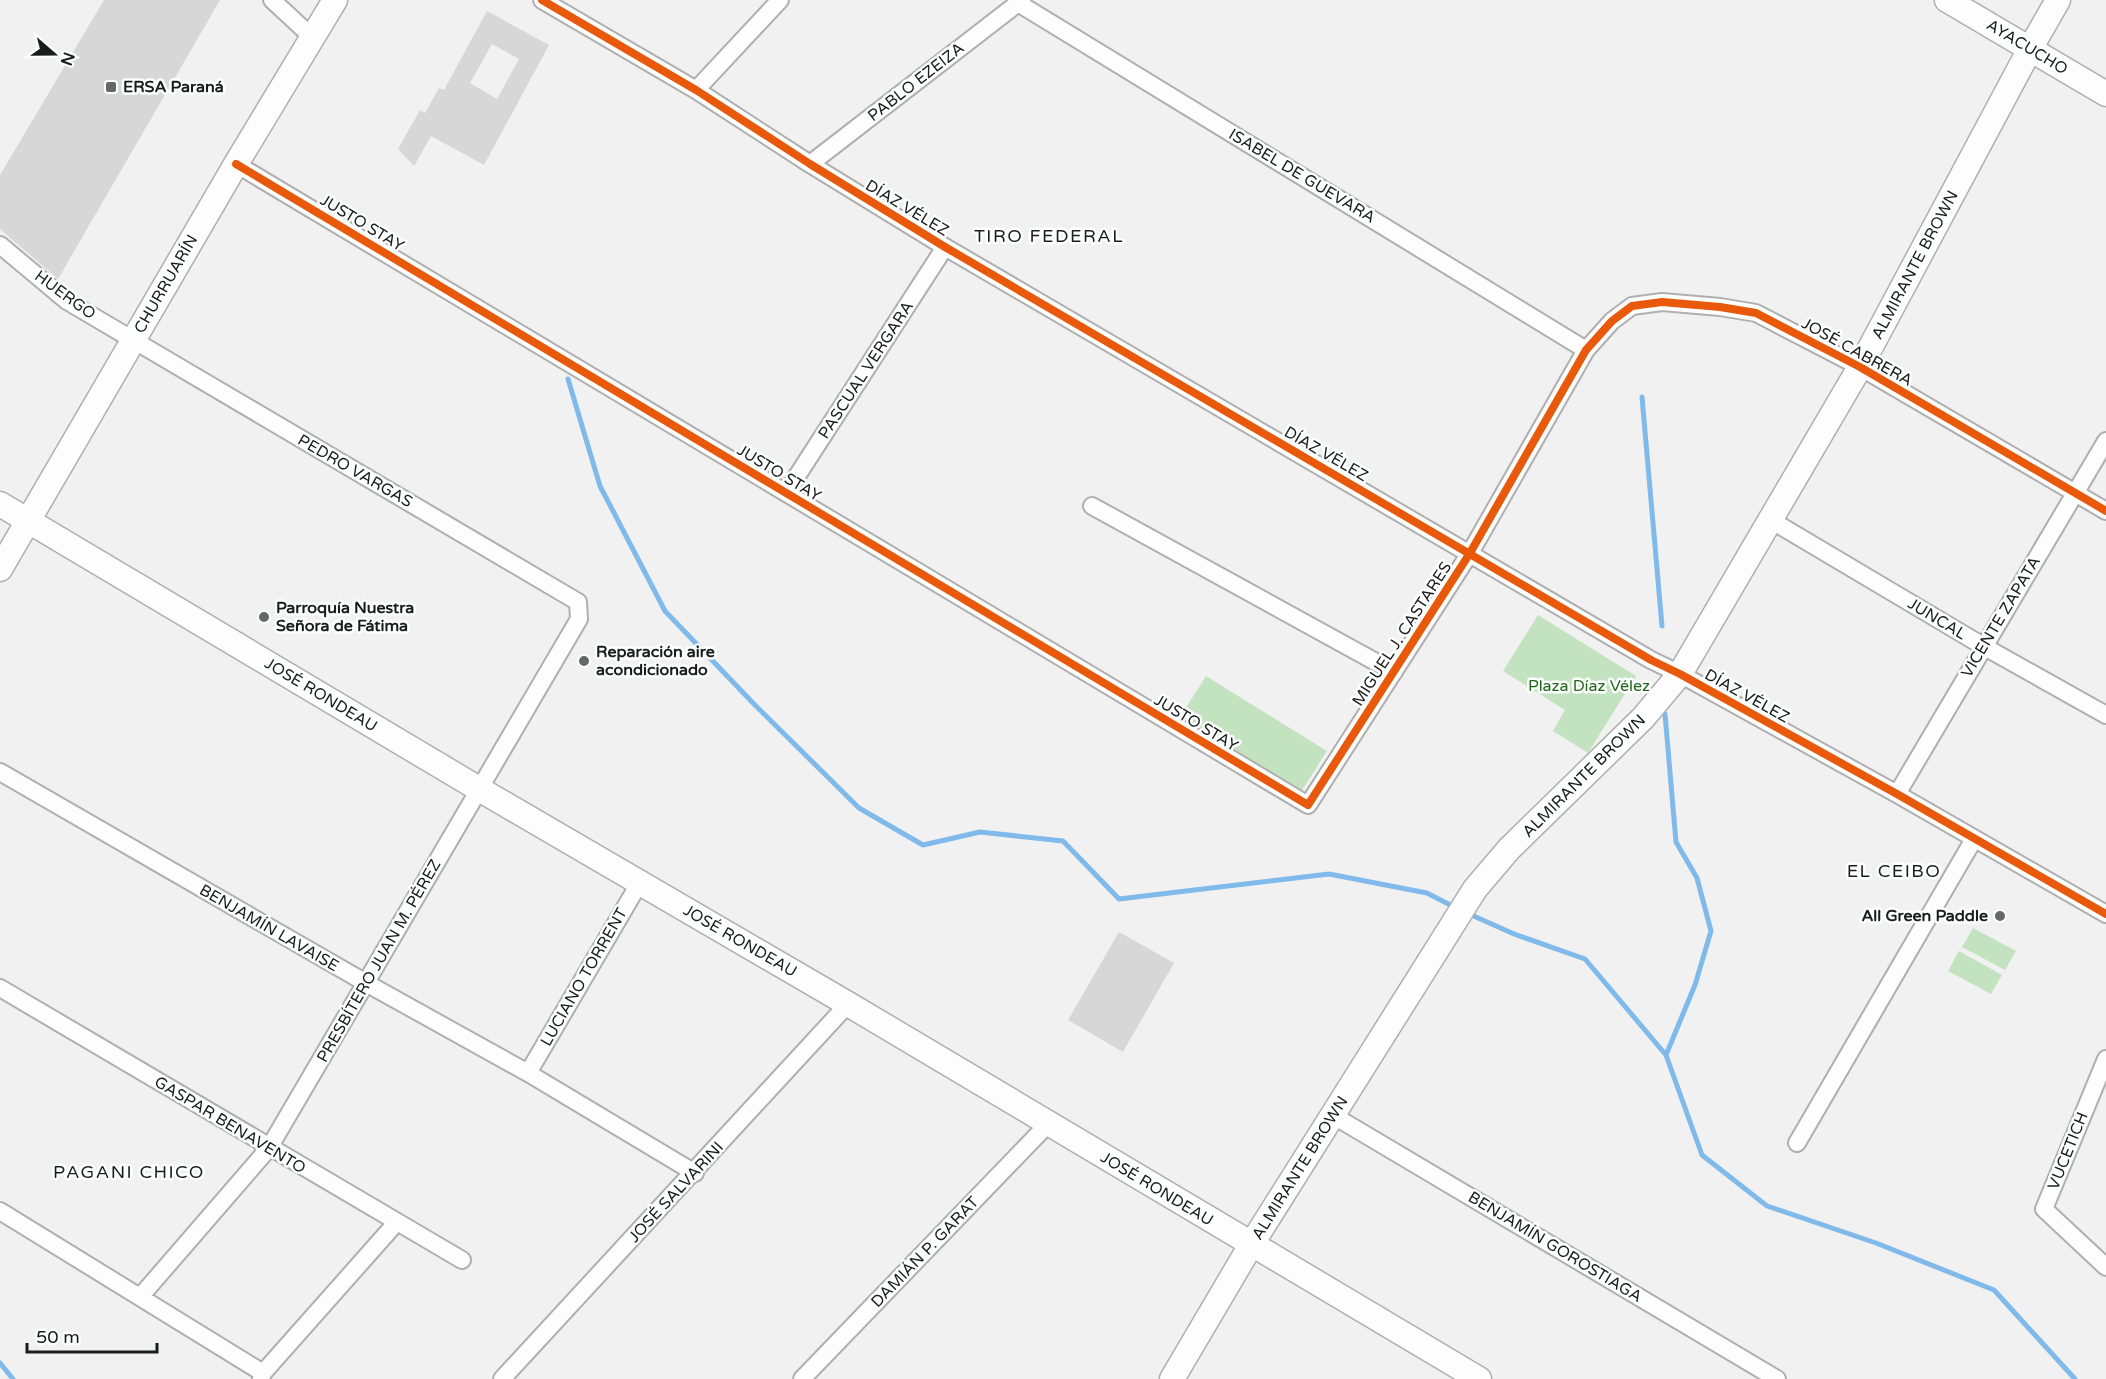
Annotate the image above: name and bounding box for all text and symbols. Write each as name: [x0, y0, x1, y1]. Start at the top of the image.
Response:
street label: AYACUCHO: [1983, 15, 2071, 79]
north arrow: [24, 24, 84, 84]
street label: PABLO EZEIZA: [864, 38, 968, 126]
text: N: [56, 49, 79, 68]
place label: ERSA Paraná: [123, 77, 224, 97]
marker: ERSA Paraná: [104, 80, 118, 94]
street label: ISABEL DE GUEVARA: [1225, 124, 1379, 228]
street label: DÍAZ VÉLEZ: [862, 175, 952, 241]
street label: ALMIRANTE BROWN: [1867, 187, 1963, 343]
street label: JUSTO STAY: [316, 190, 408, 256]
district label: TIRO FEDERAL: [974, 225, 1124, 247]
street label: CHURRUARÍN: [130, 231, 202, 337]
street label: HUERGO: [30, 266, 100, 324]
street label: PASCUAL VERGARA: [814, 297, 918, 443]
street label: JOSÉ CABRERA: [1798, 313, 1916, 391]
street label: DÍAZ VÉLEZ: [1280, 422, 1372, 486]
street label: PEDRO VARGAS: [294, 430, 416, 512]
street label: JUSTO STAY: [733, 440, 825, 506]
street label: VICENTE ZAPATA: [1957, 553, 2045, 681]
street label: MIGUEL J. CASTARES: [1348, 558, 1456, 710]
street label: JUNCAL: [1904, 594, 1970, 644]
place label: Parroquía Nuestra Señora de Fátima: [276, 598, 414, 636]
marker: Parroquía Nuestra Señora de Fátima: [257, 610, 271, 624]
place label: Reparación aire acondicionado: [596, 642, 715, 680]
street label: JOSÉ RONDEAU: [261, 653, 381, 737]
marker: Reparación aire acondicionado: [577, 654, 591, 668]
street label: DÍAZ VÉLEZ: [1701, 665, 1793, 727]
park label: Plaza Díaz Vélez: [1528, 676, 1650, 696]
street label: JUSTO STAY: [1150, 690, 1242, 756]
street label: ALMIRANTE BROWN: [1518, 710, 1650, 842]
street label: PRESBÍTERO JUAN M. PÉREZ: [313, 856, 445, 1066]
district label: EL CEIBO: [1847, 860, 1941, 882]
street label: BENJAMÍN LAVAISE: [196, 880, 342, 976]
street label: JOSÉ RONDEAU: [680, 900, 800, 982]
street label: LUCIANO TORRENT: [536, 904, 632, 1050]
place label: All Green Paddle: [1861, 906, 1988, 926]
marker: All Green Paddle: [1993, 909, 2007, 923]
street label: GASPAR BENAVENTO: [151, 1072, 309, 1178]
street label: ALMIRANTE BROWN: [1248, 1092, 1352, 1244]
street label: VUCETICH: [2043, 1109, 2093, 1193]
street label: JOSÉ SALVARINI: [624, 1137, 728, 1247]
street label: JOSÉ RONDEAU: [1097, 1147, 1217, 1231]
district label: PAGANI CHICO: [53, 1161, 205, 1183]
street label: BENJAMÍN GOROSTIAGA: [1464, 1187, 1646, 1307]
street label: DAMIÁN P. GARAT: [867, 1192, 983, 1312]
scale bar: [27, 1316, 158, 1354]
text: 50 m: [36, 1326, 80, 1348]

